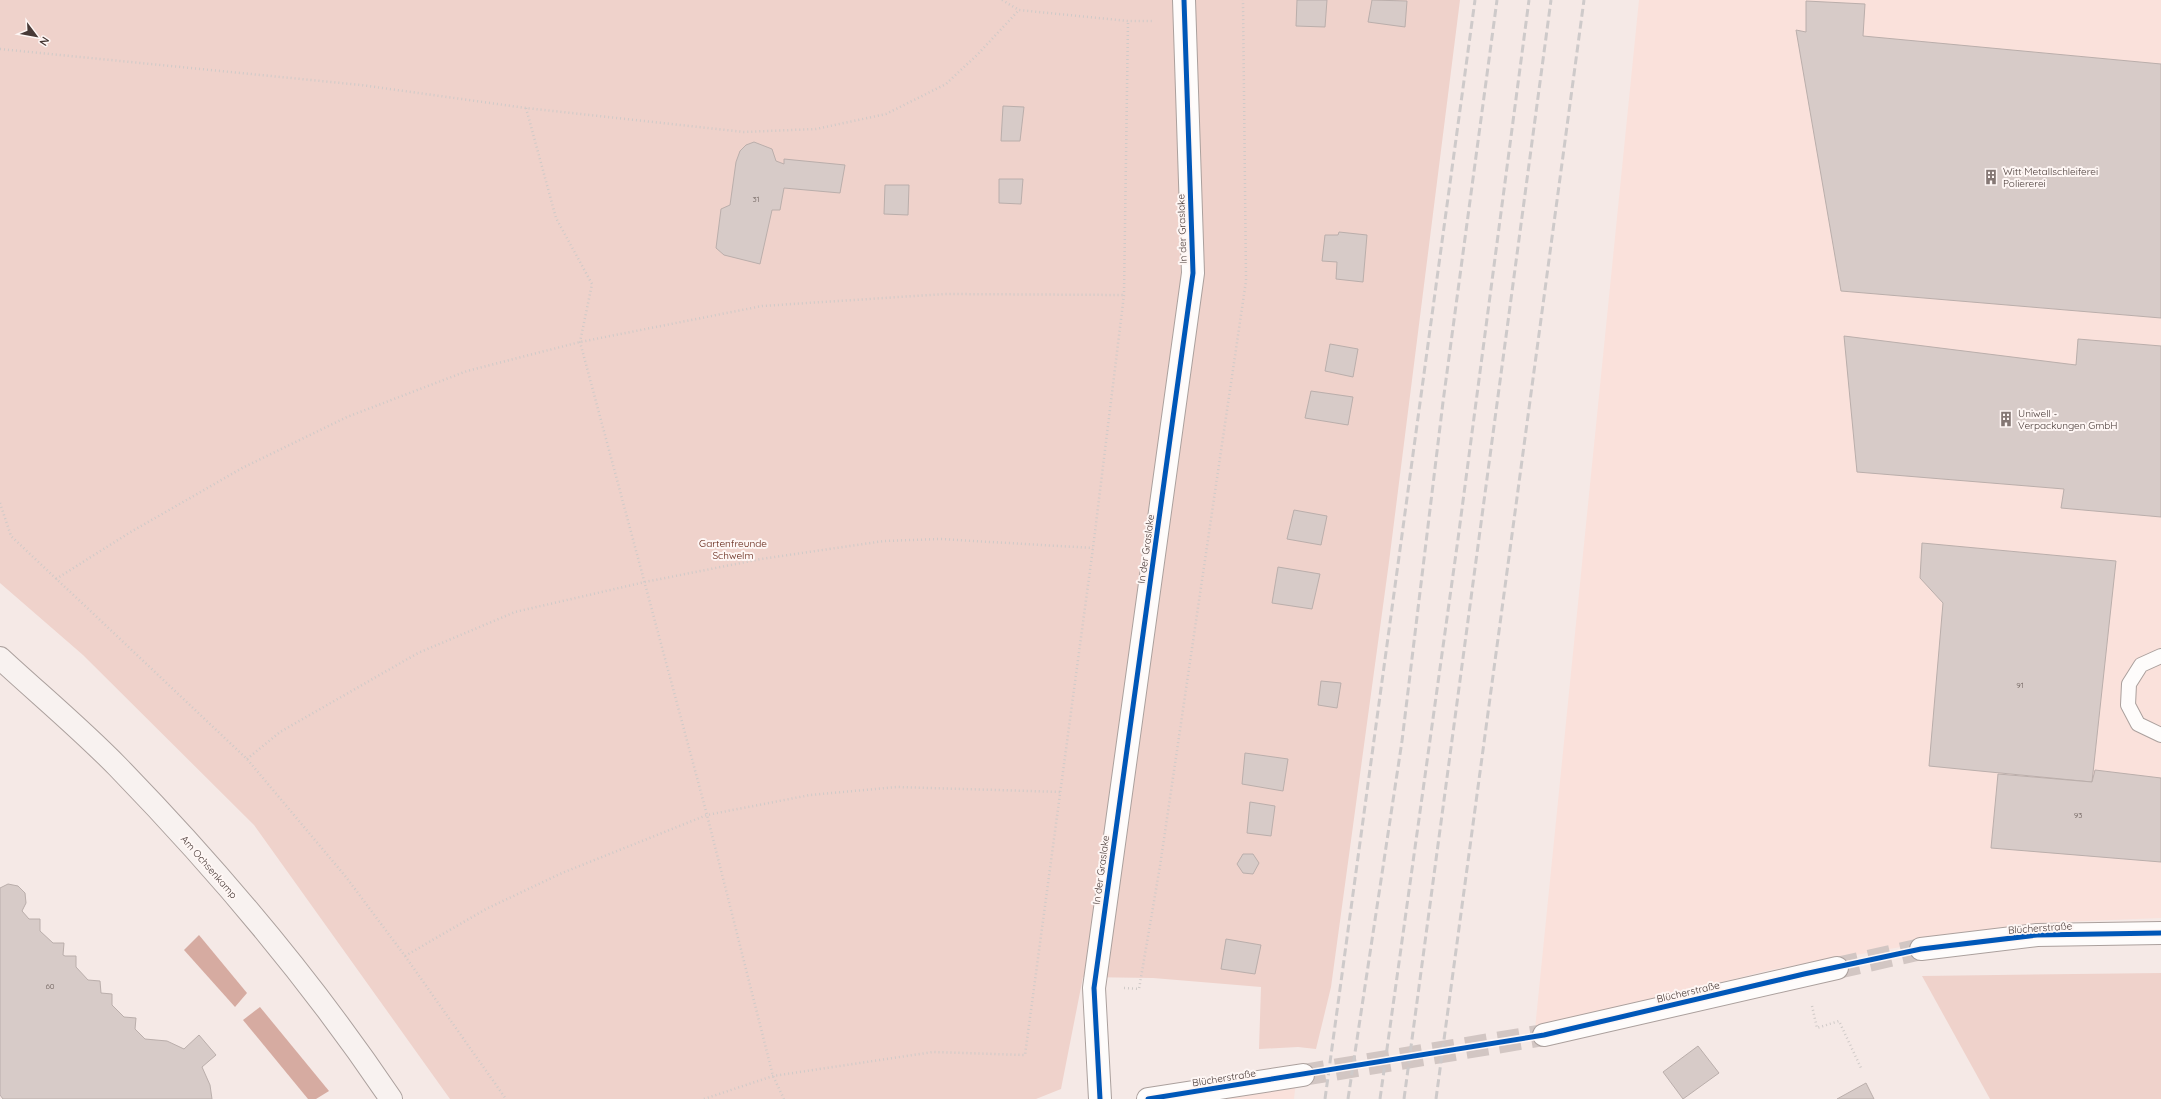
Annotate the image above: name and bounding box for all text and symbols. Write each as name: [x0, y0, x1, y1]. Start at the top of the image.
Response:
north arrow: [16, 16, 56, 56]
text: N: [36, 34, 53, 48]
place label: Witt Metallschleiferei Poliererei: [2003, 165, 2098, 190]
building icon: Witt Metallschleiferei Poliererei: [1982, 168, 2000, 186]
house number: 31: [752, 194, 760, 204]
street label: In der Graslake: [1174, 194, 1190, 264]
place label: Uniwell - Verpackungen GmbH: [2018, 407, 2118, 432]
building icon: Uniwell - Verpackungen GmbH: [1997, 410, 2015, 428]
street label: In der Graslake: [1135, 513, 1157, 585]
park label: Gartenfreunde Schwelm: [699, 537, 767, 562]
house number: 91: [2016, 680, 2024, 690]
house number: 93: [2074, 810, 2082, 820]
street label: Am Ochsenkamp: [178, 833, 240, 901]
street label: In der Graslake: [1090, 834, 1112, 906]
street label: Blücherstraße: [2007, 919, 2073, 937]
street label: Blücherstraße: [1655, 978, 1721, 1006]
house number: 60: [45, 981, 55, 991]
street label: Blücherstraße: [1191, 1066, 1257, 1089]

